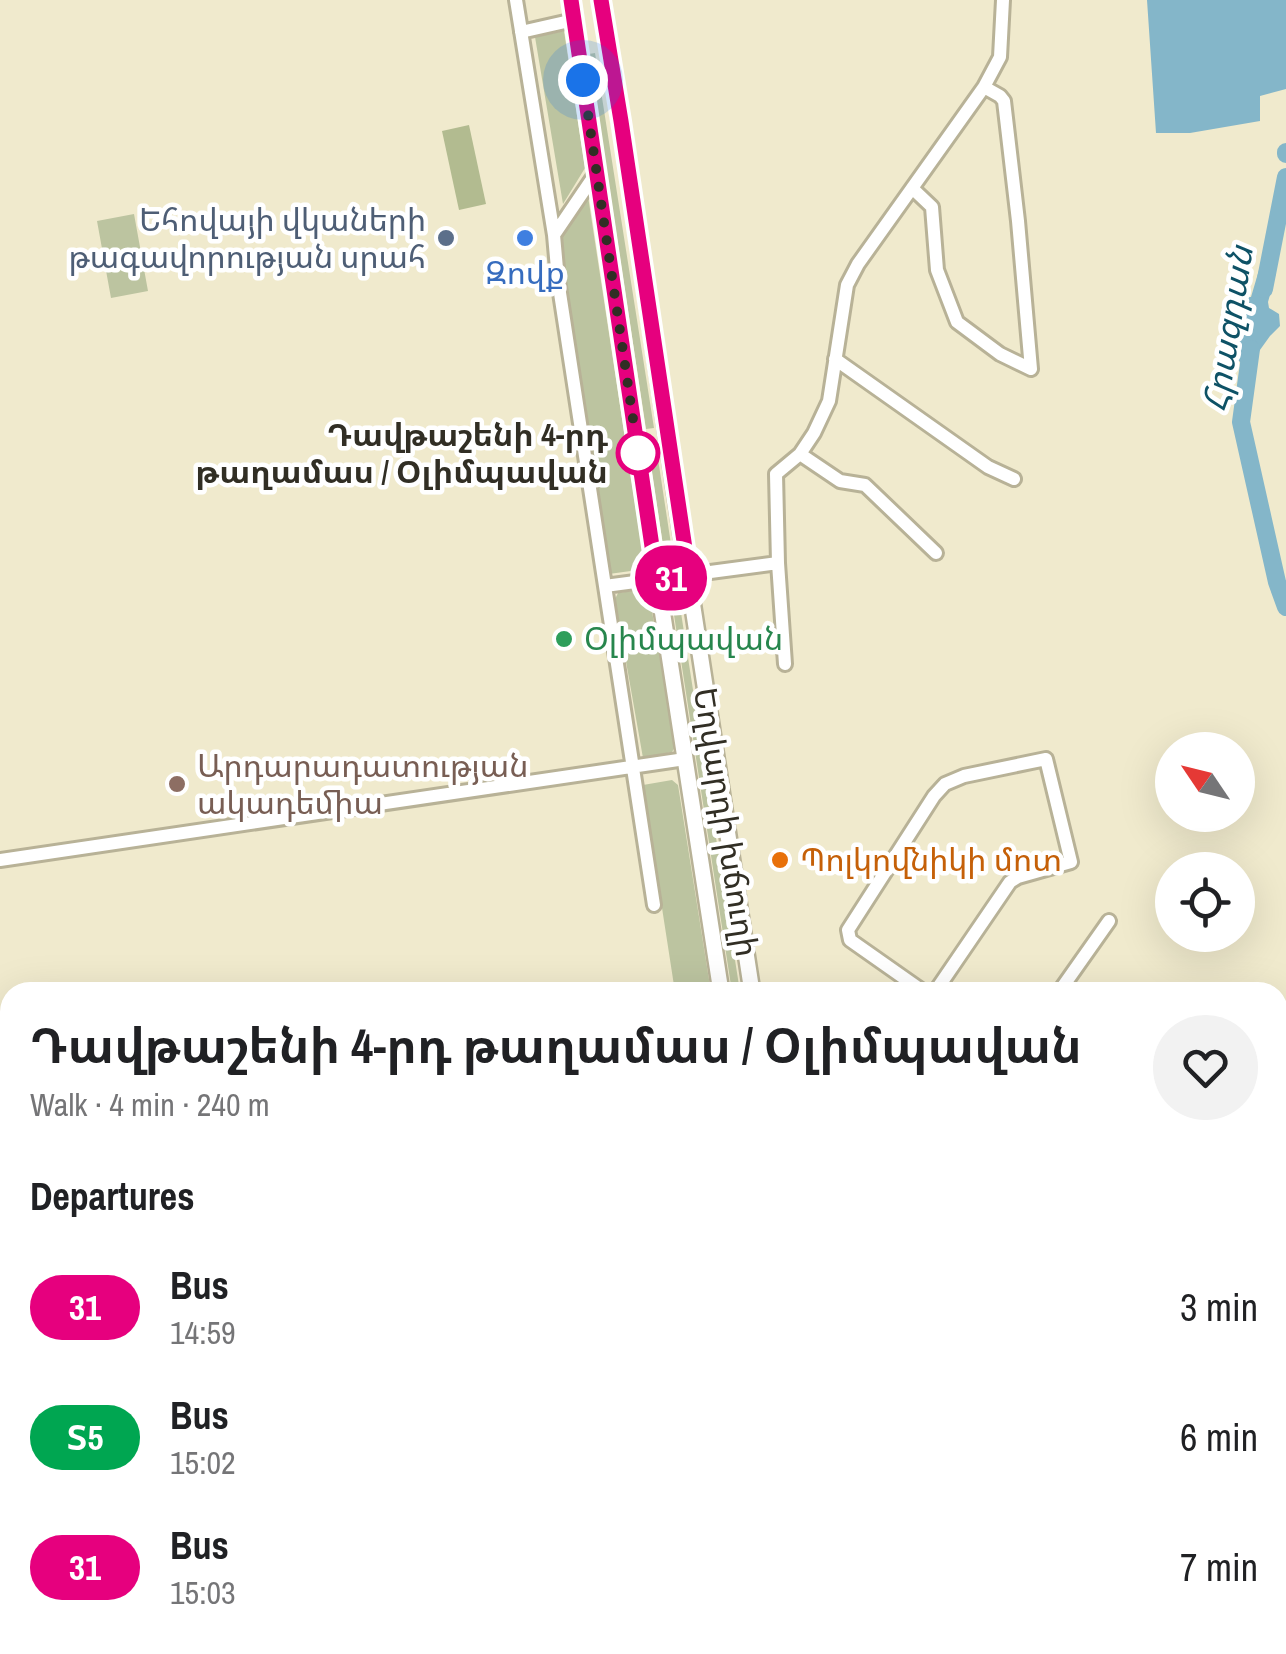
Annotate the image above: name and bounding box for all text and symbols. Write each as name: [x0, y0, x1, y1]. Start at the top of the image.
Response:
your location: [558, 55, 608, 105]
place label: Եհովայի վկաների թագավորության սրահ: [68, 198, 426, 278]
marker: Եհովայի վկաների թագավորության սրահ: [435, 227, 457, 249]
marker: Զովք: [514, 227, 536, 249]
water label: Հրազդան: [1191, 240, 1264, 415]
place label: Զովք: [485, 251, 565, 294]
place label: Դավթաշենի 4-րդ թաղամաս / Օլիմպավան: [195, 413, 608, 493]
marker: Դավթաշենի 4-րդ թաղամաս / Օլիմպավան: [617, 432, 659, 474]
line badge: 31: [626, 546, 716, 610]
text: 31: [655, 555, 687, 602]
place label: Օլիմպավան: [584, 617, 783, 660]
marker: Օլիմպավան: [553, 628, 575, 650]
street label: Եղվարդի խճուղի: [684, 684, 769, 960]
north arrow: [1155, 732, 1255, 832]
map controls: [1155, 732, 1255, 952]
place label: Արդարադատության ակադեմիա: [197, 744, 528, 824]
marker: Արդարադատության ակադեմիա: [166, 773, 188, 795]
place label: Պոլկովնիկի մոտ: [800, 838, 1062, 881]
marker: Պոլկովնիկի մոտ: [769, 849, 791, 871]
button: locate: [1155, 852, 1255, 952]
text: Դավթաշենի 4-րդ թաղամաս / Օլիմպավան: [30, 1013, 1082, 1078]
button: heart: [1153, 1015, 1258, 1120]
text: Walk · 4 min · 240 m: [30, 1083, 270, 1126]
text: Departures: [30, 1171, 195, 1222]
text: Bus: [170, 1260, 229, 1311]
text: 3 min: [1180, 1282, 1258, 1333]
text: 31: [69, 1284, 101, 1331]
text: 14:59: [170, 1311, 236, 1354]
text: Bus: [170, 1390, 229, 1441]
text: 6 min: [1180, 1412, 1258, 1463]
text: Տ5: [67, 1414, 103, 1461]
text: 15:02: [170, 1441, 236, 1484]
text: Bus: [170, 1520, 229, 1571]
text: 7 min: [1180, 1542, 1258, 1593]
text: 31: [69, 1544, 101, 1591]
text: 15:03: [170, 1571, 236, 1614]

